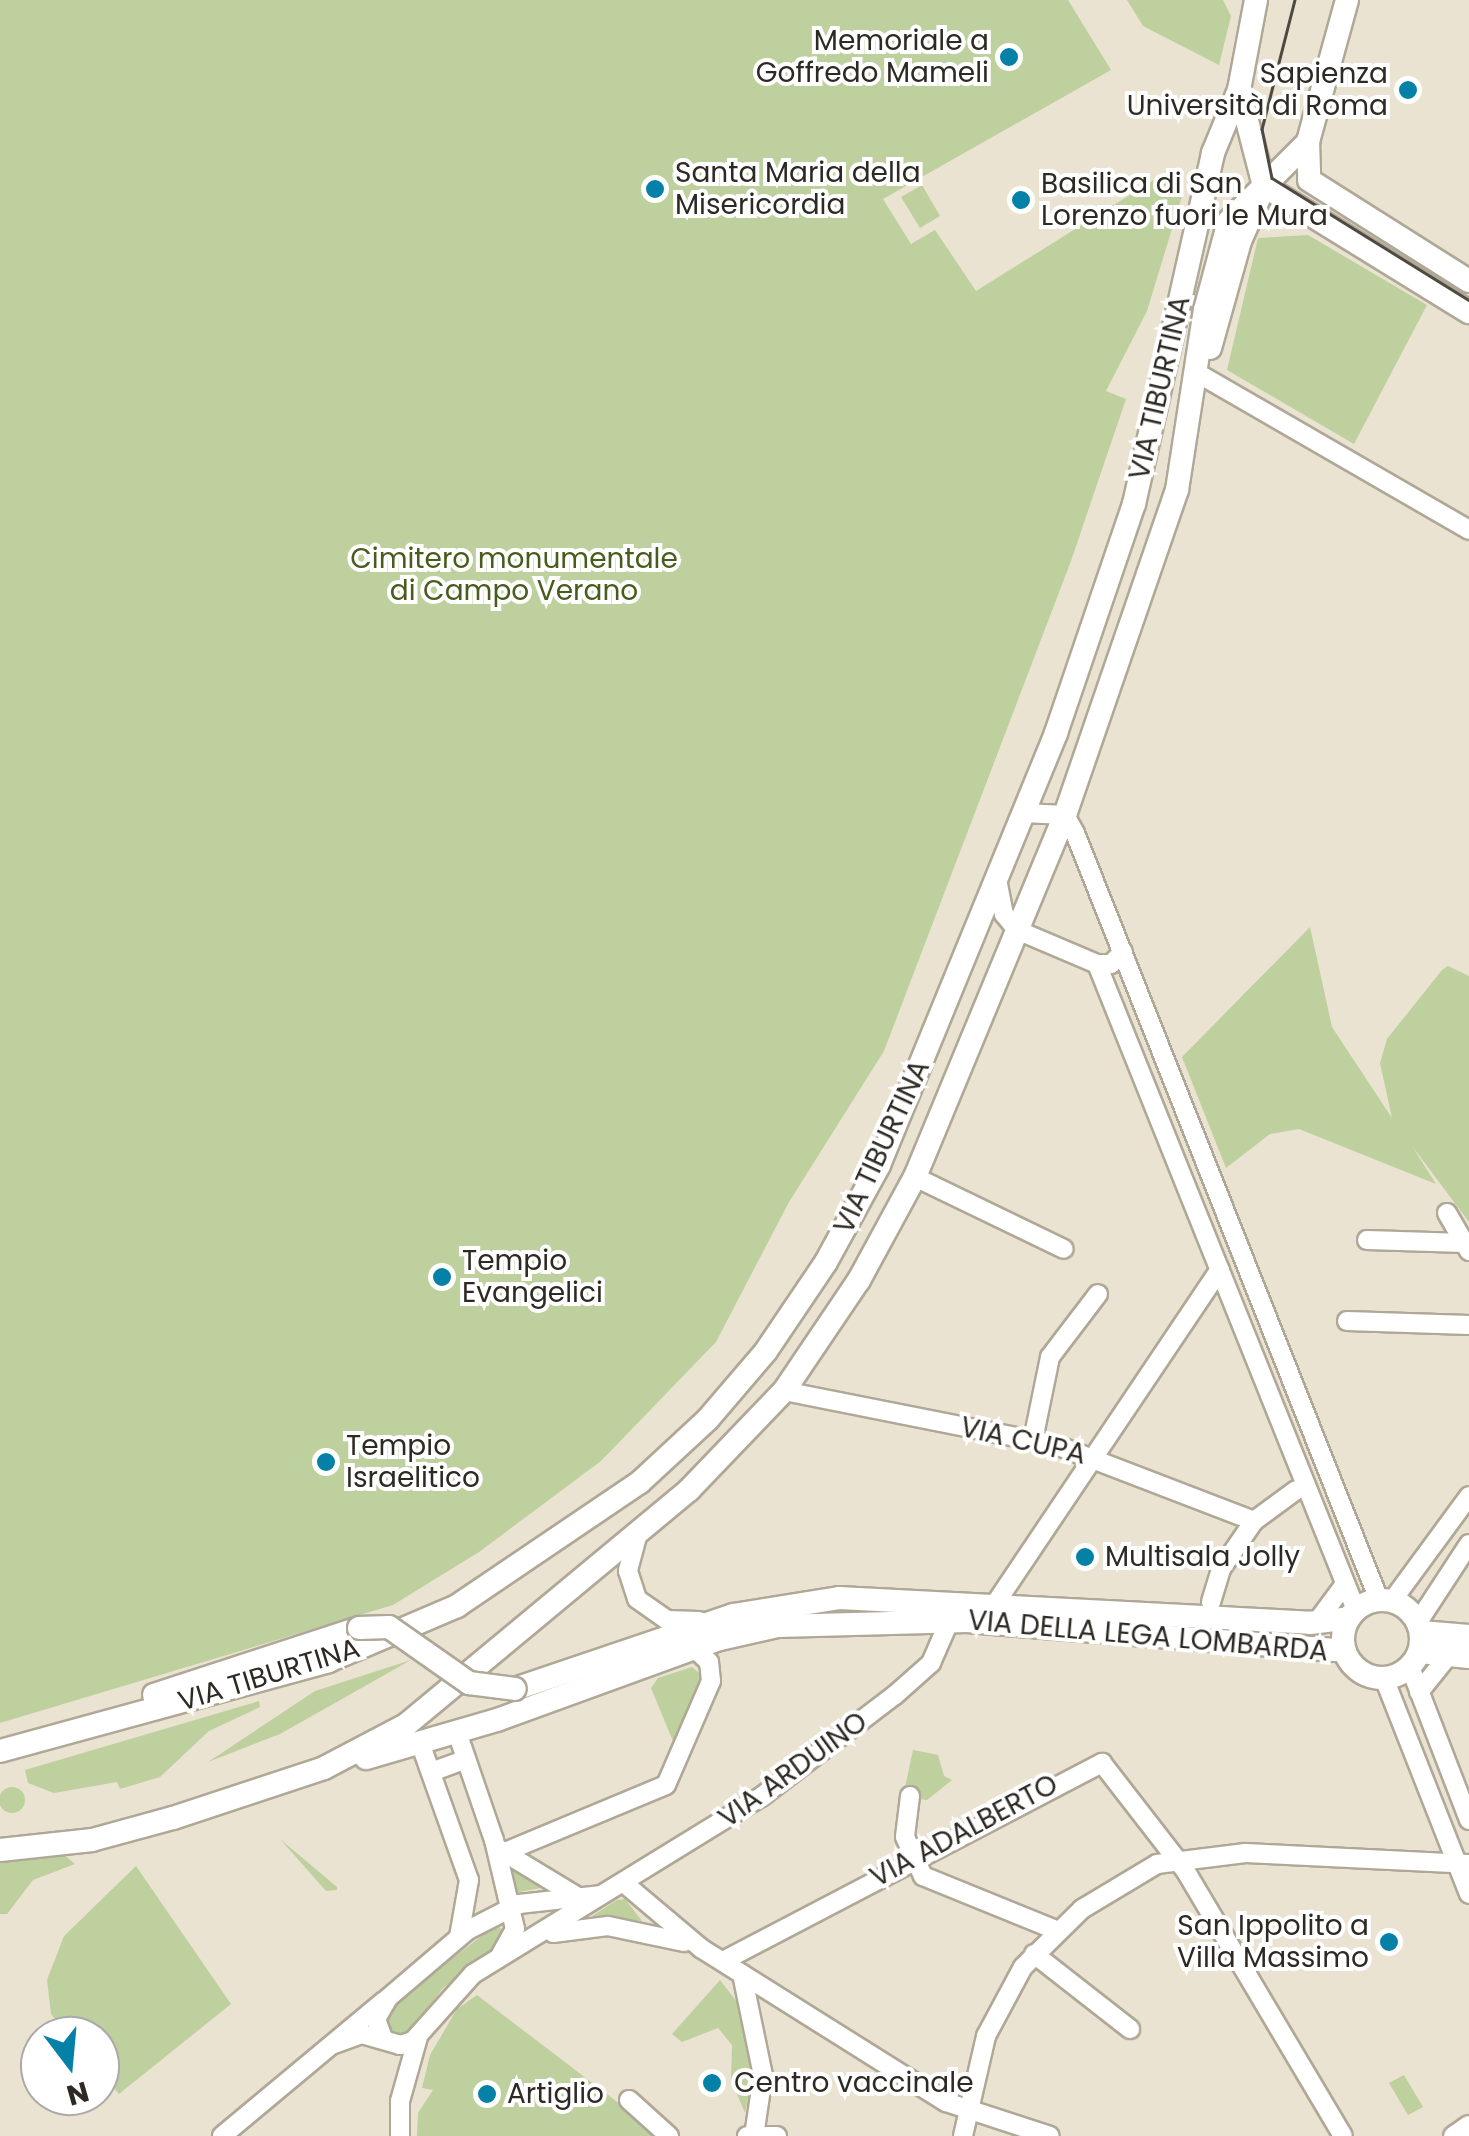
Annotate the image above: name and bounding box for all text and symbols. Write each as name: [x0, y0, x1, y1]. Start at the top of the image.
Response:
place label: Memoriale a Goffredo Mameli: [756, 24, 989, 90]
marker: Memoriale a Goffredo Mameli: [998, 46, 1020, 68]
place label: Sapienza Università di Roma: [1127, 57, 1388, 123]
marker: Sapienza Università di Roma: [1397, 79, 1419, 101]
place label: Santa Maria della Misericordia: [675, 156, 921, 222]
place label: Basilica di San Lorenzo fuori le Mura: [1041, 167, 1328, 233]
marker: Santa Maria della Misericordia: [644, 178, 666, 200]
marker: Basilica di San Lorenzo fuori le Mura: [1010, 189, 1032, 211]
street label: VIA TIBURTINA: [1122, 293, 1198, 483]
park label: Cimitero monumentale di Campo Verano: [350, 542, 678, 608]
street label: VIA TIBURTINA: [827, 1055, 937, 1239]
place label: Tempio Evangelici: [462, 1244, 603, 1310]
marker: Tempio Evangelici: [431, 1266, 453, 1288]
street label: VIA CUPA: [957, 1410, 1089, 1472]
place label: Tempio Israelitico: [346, 1429, 480, 1495]
marker: Tempio Israelitico: [315, 1451, 337, 1473]
place label: Multisala Jolly: [1105, 1540, 1300, 1574]
marker: Multisala Jolly: [1074, 1546, 1096, 1568]
street label: VIA DELLA LEGA LOMBARDA: [967, 1604, 1329, 1668]
street label: VIA TIBURTINA: [174, 1631, 364, 1719]
street label: VIA ARDUINO: [712, 1705, 874, 1835]
street label: VIA ADALBERTO: [865, 1767, 1063, 1895]
place label: San Ippolito a Villa Massimo: [1177, 1909, 1369, 1975]
marker: San Ippolito a Villa Massimo: [1378, 1931, 1400, 1953]
north arrow: [20, 2016, 120, 2116]
place label: Centro vaccinale: [734, 2066, 974, 2100]
marker: Centro vaccinale: [699, 2070, 725, 2096]
text: N: [62, 2072, 93, 2115]
place label: Artiglio: [507, 2077, 604, 2111]
marker: Artiglio: [476, 2083, 498, 2105]

